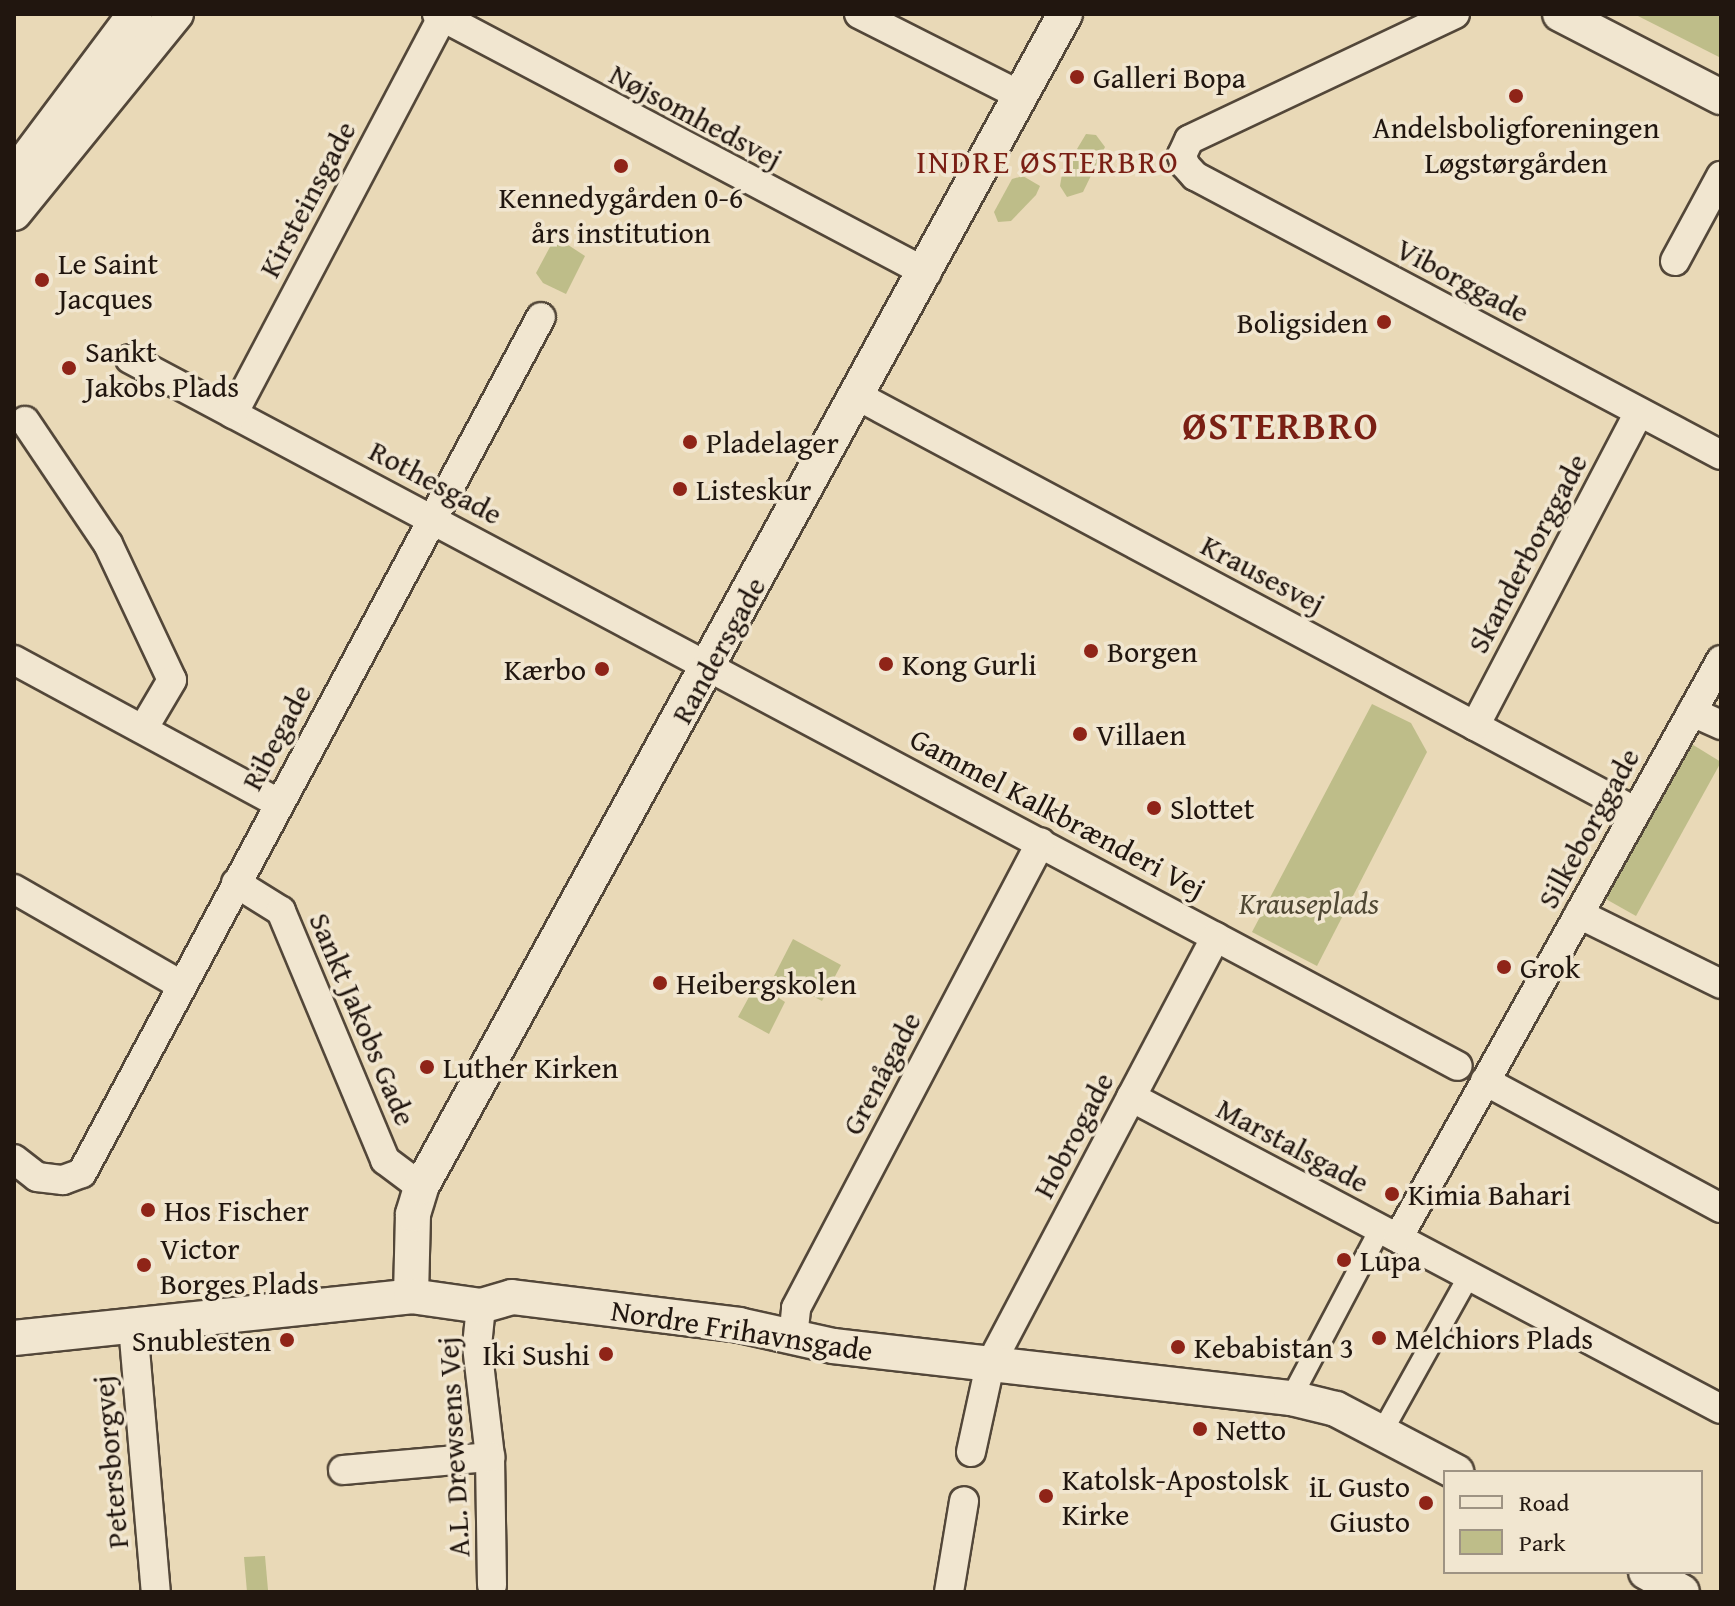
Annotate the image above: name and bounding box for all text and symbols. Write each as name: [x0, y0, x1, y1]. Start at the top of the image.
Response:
street label: Nøjsomhedsvej: [604, 56, 788, 176]
place label: Galleri Bopa: [1093, 59, 1246, 95]
marker: Galleri Bopa: [1068, 68, 1086, 86]
marker: Andelsboligforeningen Løgstørgården: [1507, 87, 1525, 105]
place label: Andelsboligforeningen Løgstørgården: [1373, 109, 1659, 180]
street label: Kirsteinsgade: [251, 115, 363, 283]
district label: INDRE ØSTERBRO: [916, 143, 1180, 181]
marker: Kennedygården 0-6 års institution: [612, 157, 630, 175]
place label: Kennedygården 0-6 års institution: [499, 179, 743, 250]
street label: Viborggade: [1390, 230, 1536, 330]
place label: Le Saint Jacques: [58, 245, 158, 316]
marker: Le Saint Jacques: [33, 271, 51, 289]
place label: Boligsiden: [1237, 304, 1368, 340]
marker: Boligsiden: [1375, 313, 1393, 331]
place label: Sankt Jakobs Plads: [85, 333, 239, 404]
marker: Sankt Jakobs Plads: [60, 359, 78, 377]
district label: ØSTERBRO: [1182, 403, 1380, 449]
place label: Pladelager: [706, 424, 839, 460]
street label: Rothesgade: [363, 432, 509, 532]
marker: Pladelager: [681, 433, 699, 451]
street label: Skanderborggade: [1459, 447, 1595, 659]
place label: Listeskur: [696, 471, 811, 507]
marker: Listeskur: [671, 480, 689, 498]
street label: Krausesvej: [1195, 527, 1331, 621]
street label: Randersgade: [663, 570, 773, 730]
place label: Borgen: [1107, 633, 1198, 669]
marker: Borgen: [1082, 642, 1100, 660]
place label: Kong Gurli: [902, 646, 1037, 682]
place label: Kærbo: [504, 651, 586, 687]
marker: Kong Gurli: [877, 655, 895, 673]
marker: Kærbo: [593, 660, 611, 678]
street label: Ribegade: [233, 678, 319, 796]
place label: Villaen: [1096, 716, 1186, 752]
street label: Gammel Kalkbrænderi Vej: [904, 720, 1212, 906]
marker: Villaen: [1071, 725, 1089, 743]
street label: Silkeborggade: [1529, 742, 1647, 914]
place label: Slottet: [1170, 790, 1254, 826]
marker: Slottet: [1145, 799, 1163, 817]
park label: Krauseplads: [1239, 885, 1379, 921]
street label: Sankt Jakobs Gade: [302, 907, 424, 1131]
place label: Grok: [1520, 949, 1580, 985]
marker: Grok: [1495, 958, 1513, 976]
place label: Heibergskolen: [676, 965, 856, 1001]
marker: Heibergskolen: [651, 974, 669, 992]
street label: Grenågade: [834, 1005, 928, 1141]
place label: Luther Kirken: [443, 1049, 618, 1085]
marker: Luther Kirken: [418, 1058, 436, 1076]
street label: Hobrogade: [1025, 1066, 1121, 1204]
street label: Marstalsgade: [1211, 1090, 1375, 1200]
place label: Kimia Bahari: [1408, 1176, 1571, 1212]
marker: Kimia Bahari: [1383, 1185, 1401, 1203]
place label: Hos Fischer: [164, 1192, 309, 1228]
marker: Hos Fischer: [139, 1201, 157, 1219]
place label: Victor Borges Plads: [160, 1230, 319, 1300]
place label: Lupa: [1360, 1242, 1421, 1278]
marker: Lupa: [1335, 1251, 1353, 1269]
marker: Victor Borges Plads: [135, 1256, 153, 1274]
street label: Nordre Frihavnsgade: [609, 1292, 875, 1368]
place label: Melchiors Plads: [1395, 1320, 1593, 1356]
place label: Snublesten: [132, 1322, 271, 1358]
place label: Kebabistan 3: [1194, 1329, 1354, 1365]
marker: Melchiors Plads: [1370, 1329, 1388, 1347]
marker: Snublesten: [278, 1331, 296, 1349]
street label: A.L. Drewsens Vej: [429, 1336, 477, 1558]
place label: Iki Sushi: [482, 1336, 590, 1372]
marker: Kebabistan 3: [1169, 1338, 1187, 1356]
marker: Iki Sushi: [597, 1345, 615, 1363]
street label: Petersborgvej: [85, 1374, 135, 1550]
place label: Netto: [1216, 1411, 1286, 1447]
marker: Netto: [1191, 1420, 1209, 1438]
place label: Katolsk-Apostolsk Kirke: [1062, 1461, 1289, 1532]
place label: iL Gusto Giusto: [1309, 1468, 1410, 1538]
legend: [1443, 1470, 1703, 1574]
text: Road: [1519, 1485, 1569, 1520]
marker: Katolsk-Apostolsk Kirke: [1037, 1487, 1055, 1505]
marker: iL Gusto Giusto: [1417, 1494, 1435, 1512]
text: Park: [1519, 1525, 1565, 1560]

